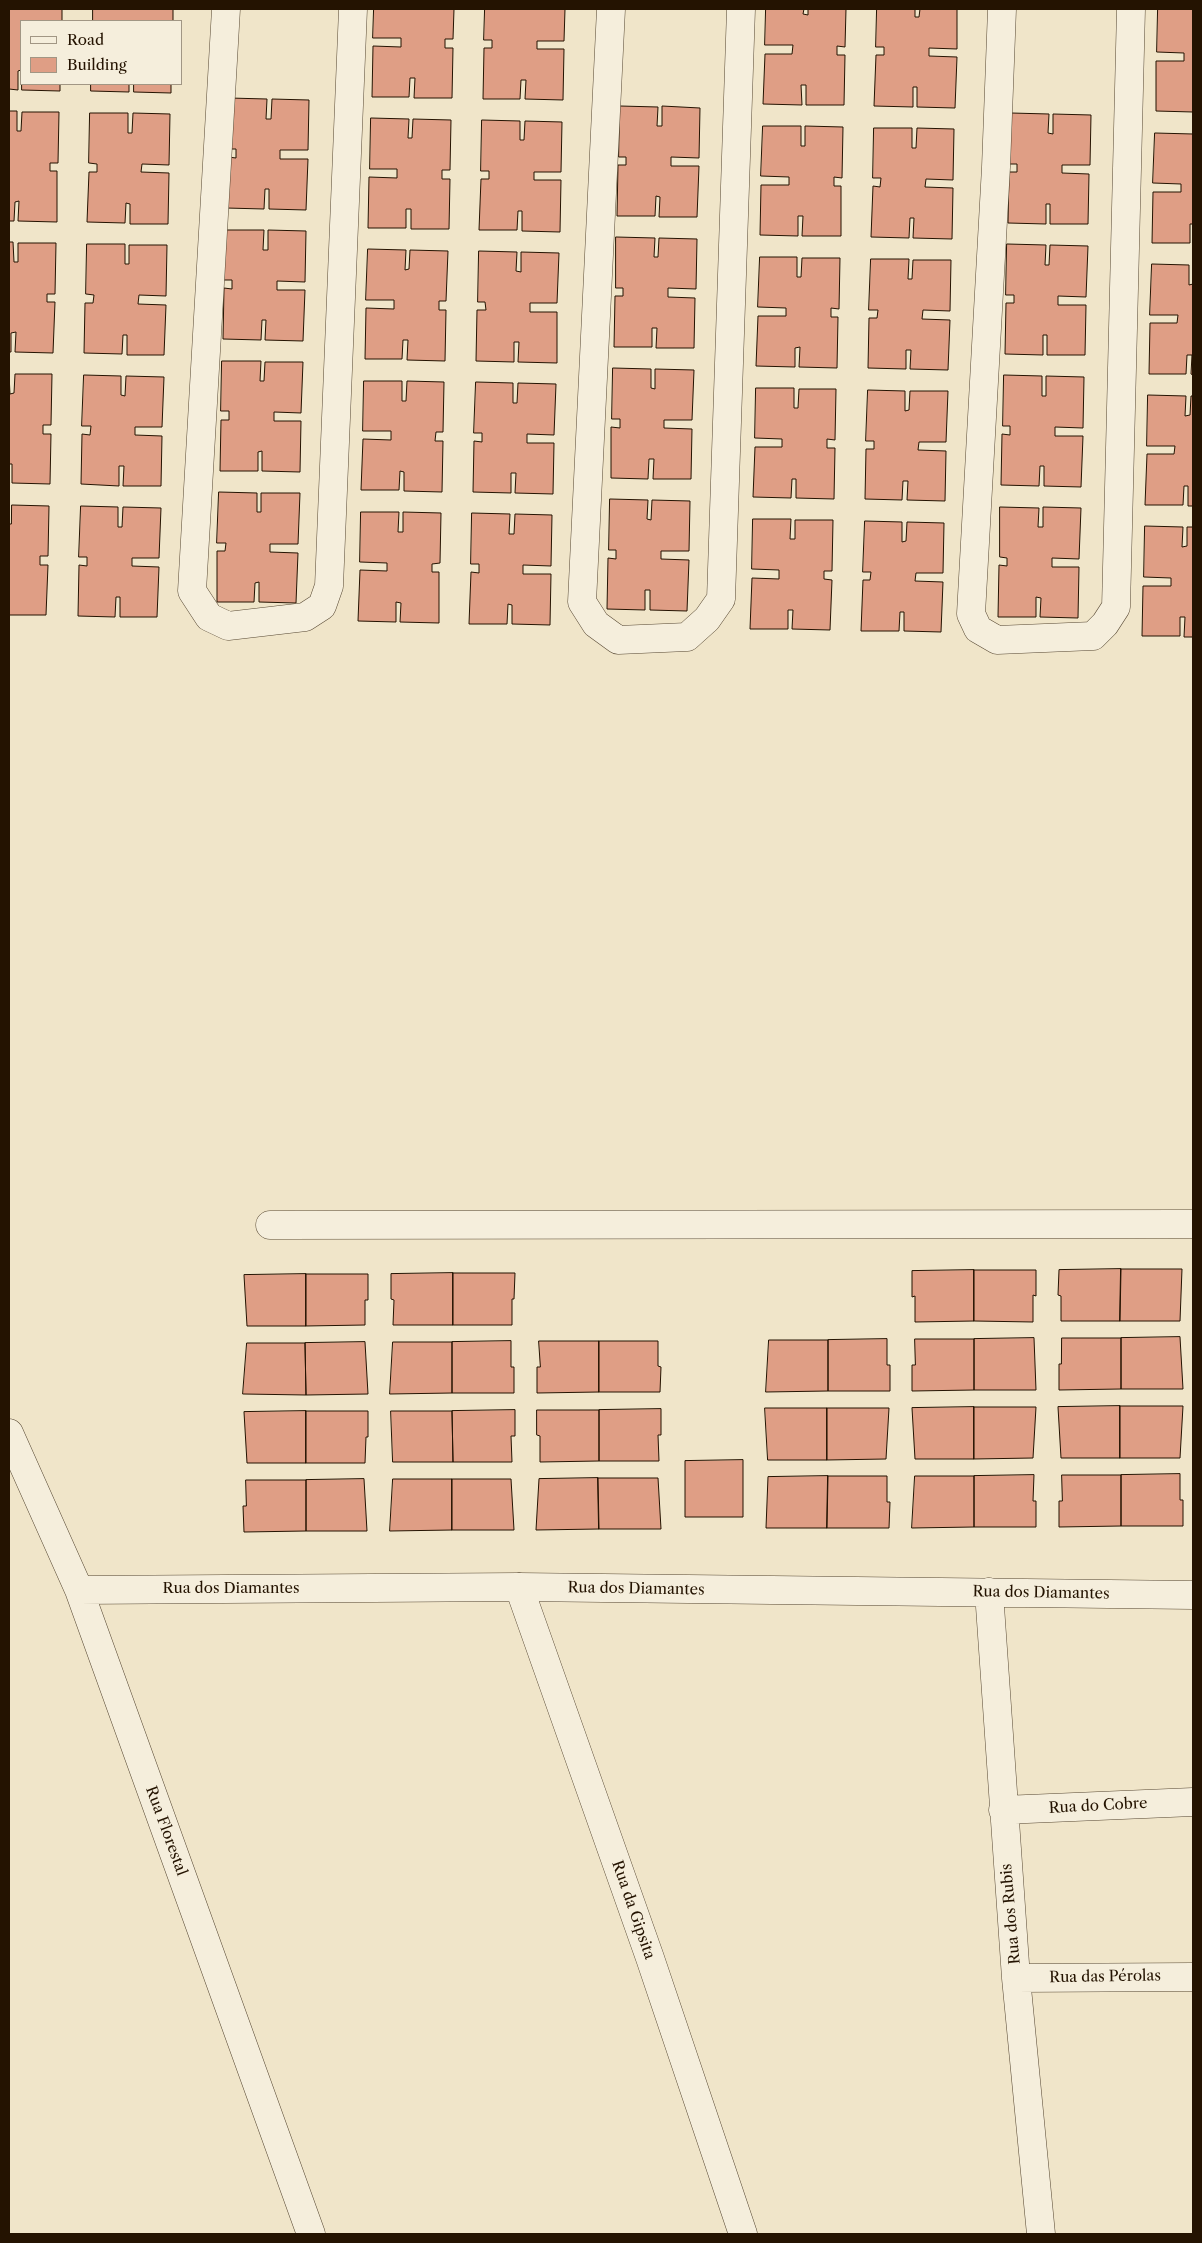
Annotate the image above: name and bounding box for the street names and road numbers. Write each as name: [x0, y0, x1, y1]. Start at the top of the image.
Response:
street label: Rua dos Diamantes: [567, 1579, 705, 1599]
street label: Rua dos Diamantes: [162, 1580, 300, 1598]
street label: Rua dos Diamantes: [972, 1583, 1110, 1603]
street label: Rua Florestal: [141, 1784, 191, 1878]
street label: Rua do Cobre: [1048, 1794, 1148, 1818]
street label: Rua da Gipsita: [608, 1858, 658, 1962]
street label: Rua dos Rubis: [998, 1863, 1024, 1965]
street label: Rua das Pérolas: [1049, 1967, 1161, 1987]

